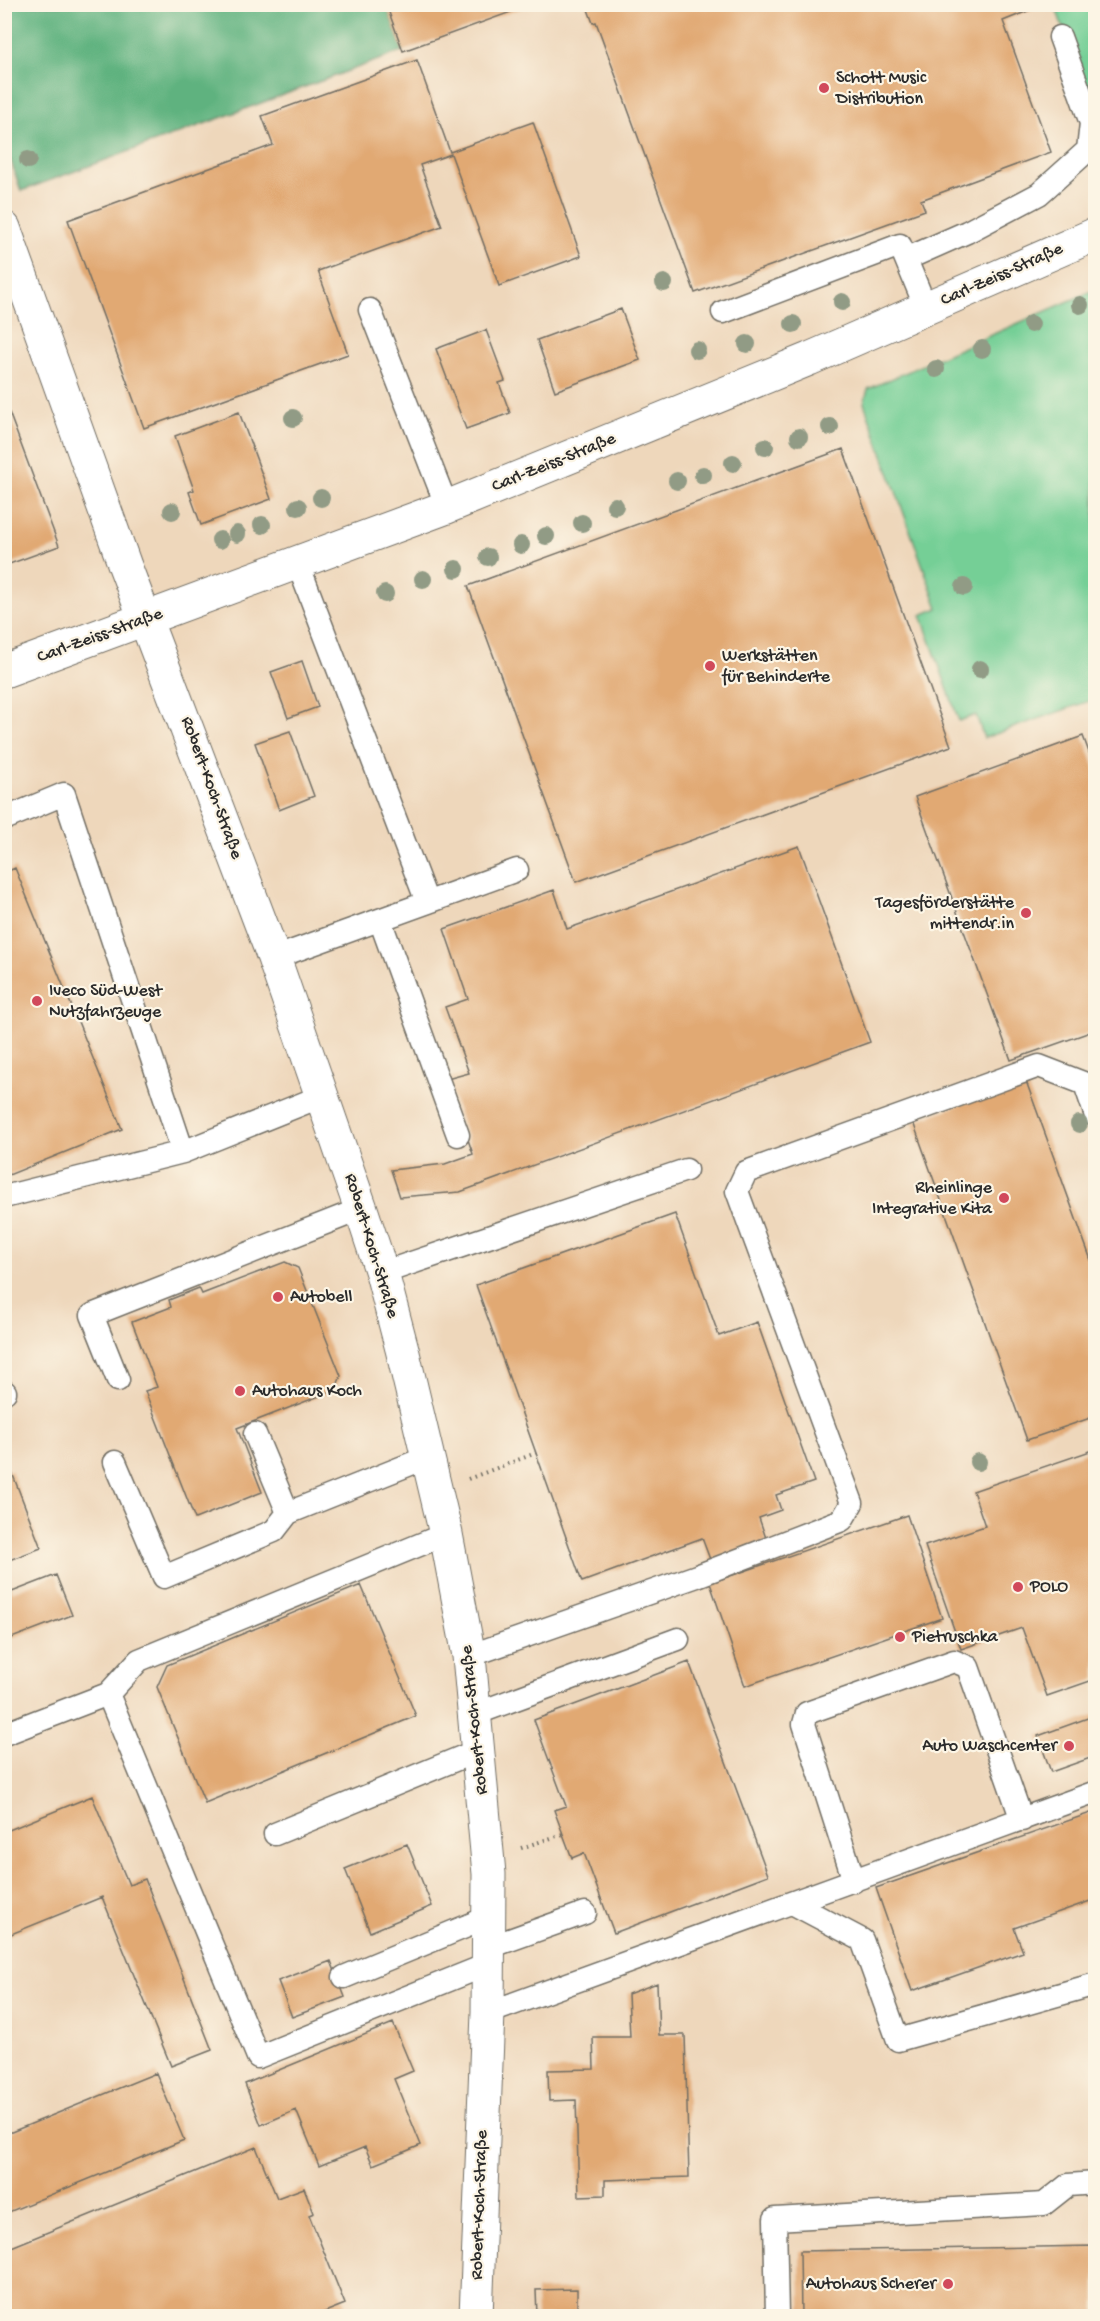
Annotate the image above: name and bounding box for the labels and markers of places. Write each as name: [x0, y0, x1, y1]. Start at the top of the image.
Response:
place label: Schott Music Distribution: [835, 68, 927, 110]
marker: Schott Music Distribution: [817, 81, 831, 95]
place label: Werkstätten für Behinderte: [721, 646, 831, 688]
marker: Werkstätten für Behinderte: [703, 659, 717, 673]
place label: Tagesförderstätte mittendr.in: [875, 893, 1015, 935]
marker: Tagesförderstätte mittendr.in: [1019, 906, 1033, 920]
place label: Iveco Süd-West Nutzfahrzeuge: [49, 981, 163, 1023]
marker: Iveco Süd-West Nutzfahrzeuge: [30, 994, 44, 1008]
place label: Rheinlinge Integrative Kita: [872, 1178, 993, 1220]
marker: Rheinlinge Integrative Kita: [997, 1191, 1011, 1205]
place label: Autobell: [290, 1287, 353, 1308]
marker: Autobell: [271, 1290, 285, 1304]
place label: Autohaus Koch: [252, 1381, 362, 1402]
marker: Autohaus Koch: [233, 1384, 247, 1398]
place label: POLO: [1029, 1577, 1068, 1598]
marker: POLO: [1011, 1580, 1025, 1594]
place label: Pietruschka: [911, 1627, 999, 1648]
marker: Pietruschka: [893, 1630, 907, 1644]
place label: Auto Waschcenter: [922, 1736, 1059, 1757]
marker: Auto Waschcenter: [1062, 1739, 1076, 1753]
place label: Autohaus Scherer: [806, 2274, 938, 2295]
marker: Autohaus Scherer: [941, 2277, 955, 2291]

